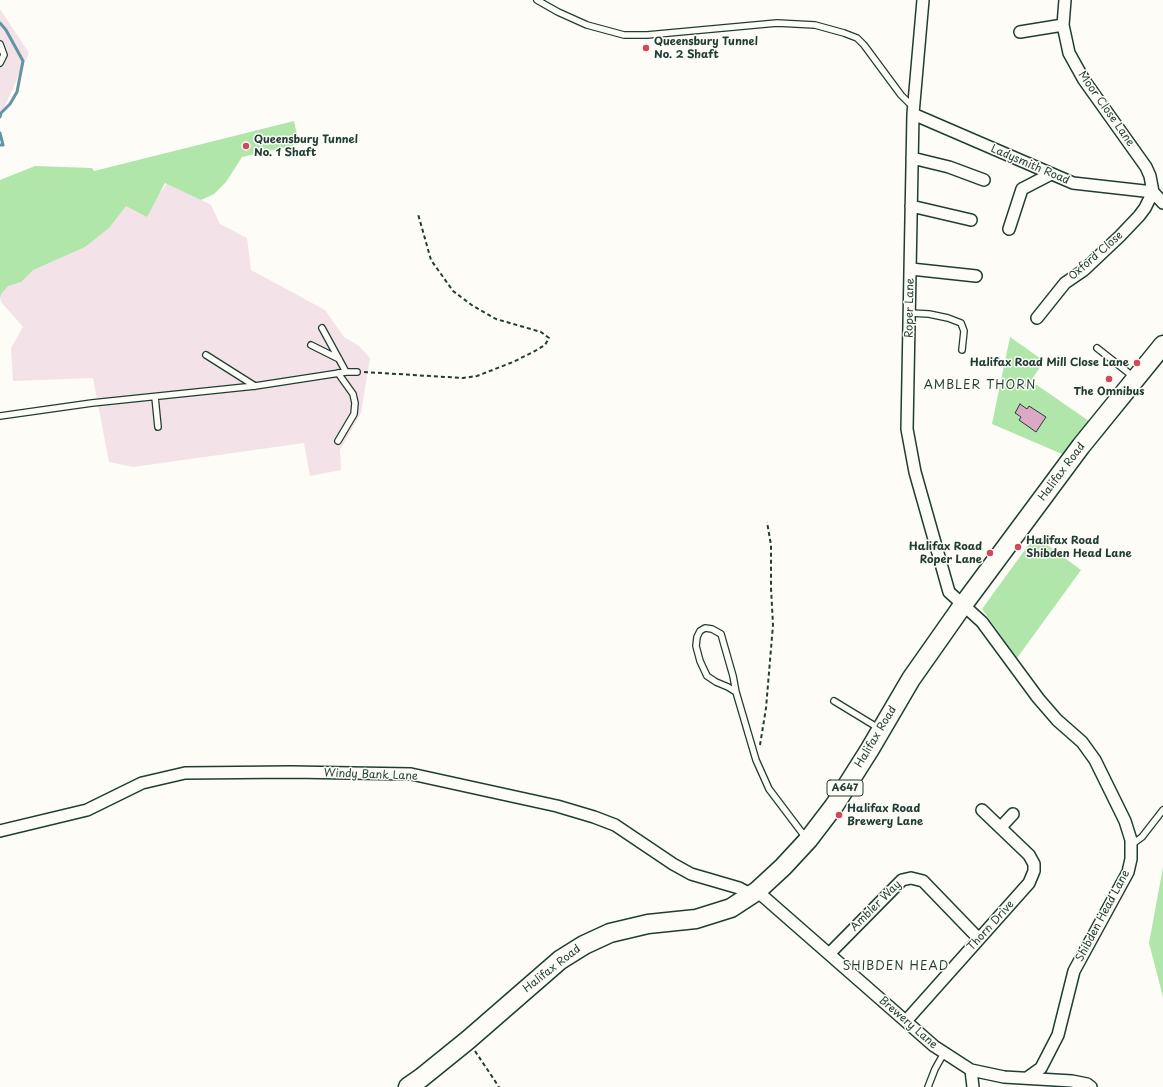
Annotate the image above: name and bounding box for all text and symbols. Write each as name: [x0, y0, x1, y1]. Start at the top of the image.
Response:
place label: Queensbury Tunnel No. 2 Shaft: [654, 35, 758, 61]
marker: Queensbury Tunnel No. 2 Shaft: [641, 43, 651, 53]
street label: Moor Close Lane: [1075, 69, 1137, 149]
place label: Queensbury Tunnel No. 1 Shaft: [254, 133, 358, 159]
marker: Queensbury Tunnel No. 1 Shaft: [241, 141, 251, 151]
street label: Ladysmith Road: [989, 142, 1071, 188]
street label: Oxford Close: [1066, 229, 1126, 283]
street label: Roper Lane: [903, 278, 917, 338]
place label: Halifax Road Mill Close Lane: [970, 356, 1129, 370]
marker: Halifax Road Mill Close Lane: [1132, 358, 1142, 368]
marker: The Omnibus: [1104, 374, 1114, 384]
district label: AMBLER THORN: [923, 379, 1037, 393]
place label: The Omnibus: [1073, 385, 1145, 399]
street label: Halifax Road: [1036, 440, 1088, 504]
place label: Halifax Road Shibden Head Lane: [1026, 534, 1132, 560]
place label: Halifax Road Roper Lane: [909, 540, 982, 566]
marker: Halifax Road Shibden Head Lane: [1013, 542, 1023, 552]
marker: Halifax Road Roper Lane: [985, 548, 995, 558]
street label: Halifax Road: [852, 704, 900, 770]
street label: Windy Bank Lane: [324, 767, 418, 783]
road number: A647: [827, 780, 863, 796]
place label: Halifax Road Brewery Lane: [847, 802, 923, 828]
marker: Halifax Road Brewery Lane: [834, 810, 844, 820]
street label: Shibden Head Lane: [1073, 868, 1133, 964]
street label: Ambler Way: [848, 878, 904, 934]
street label: Thorn Drive: [965, 898, 1017, 954]
street label: Halifax Road: [521, 942, 583, 996]
district label: SHIBDEN HEAD: [843, 960, 949, 974]
street label: Brewery Lane: [876, 994, 940, 1052]

